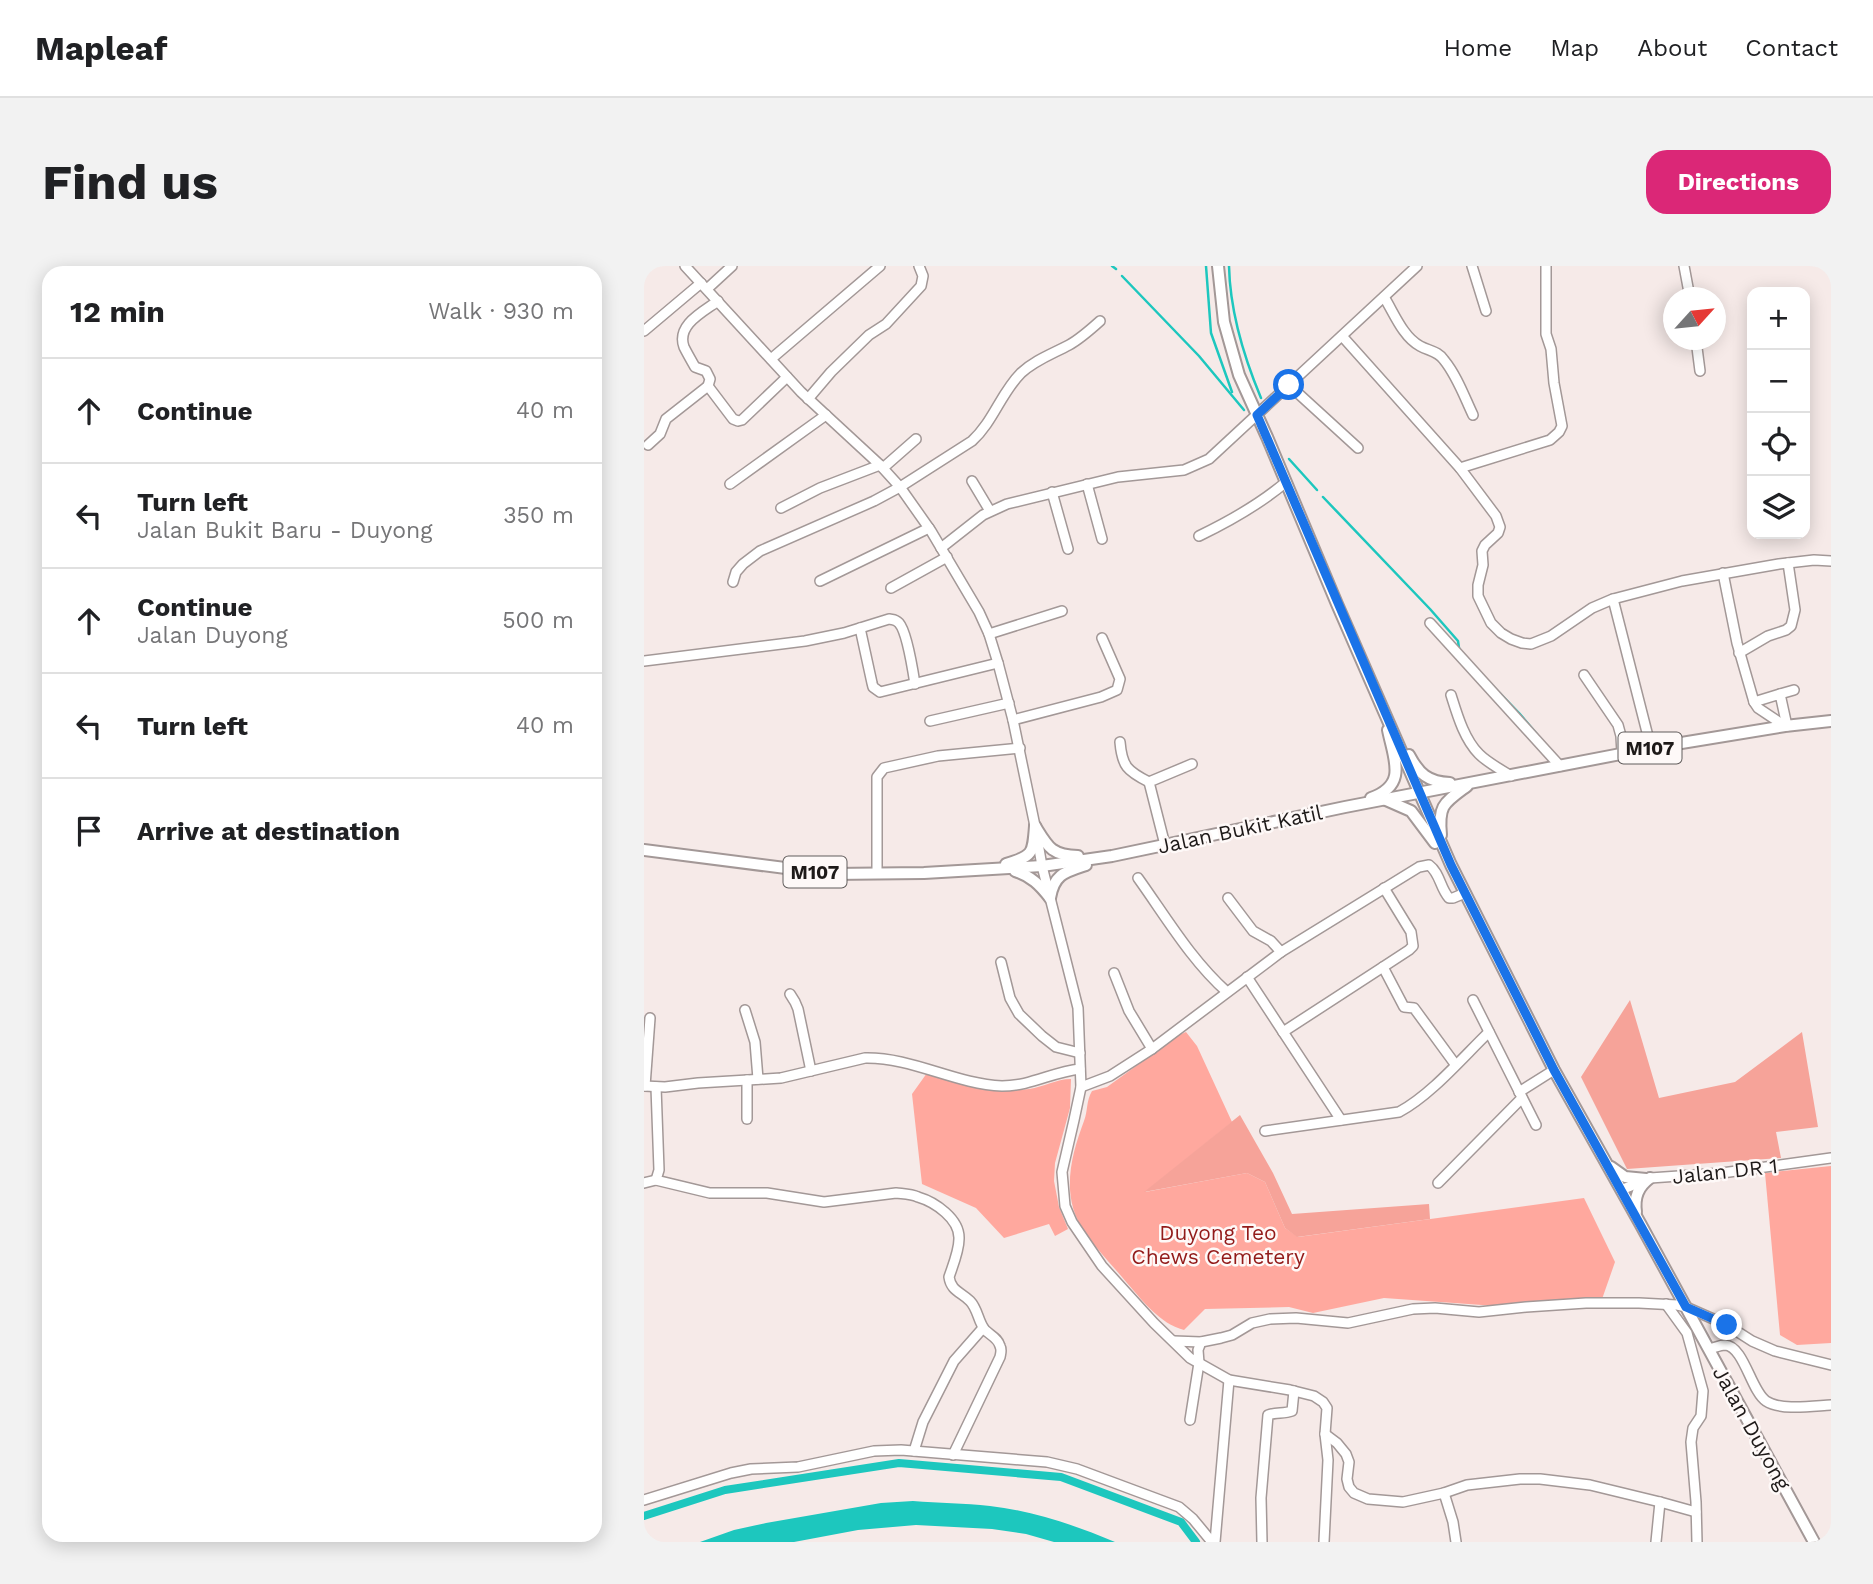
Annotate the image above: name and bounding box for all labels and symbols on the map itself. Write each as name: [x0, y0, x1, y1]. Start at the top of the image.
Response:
north arrow: [1663, 287, 1726, 350]
route start: [1273, 369, 1304, 400]
road number: M107: [1618, 733, 1682, 764]
street label: Jalan Bukit Katil: [1155, 799, 1325, 859]
road number: M107: [784, 856, 846, 888]
street label: Jalan DR 1: [1671, 1153, 1779, 1189]
park label: Duyong Teo Chews Cemetery: [1131, 1220, 1305, 1269]
route end: [1711, 1309, 1742, 1340]
street label: Jalan Duyong: [1708, 1362, 1797, 1495]

